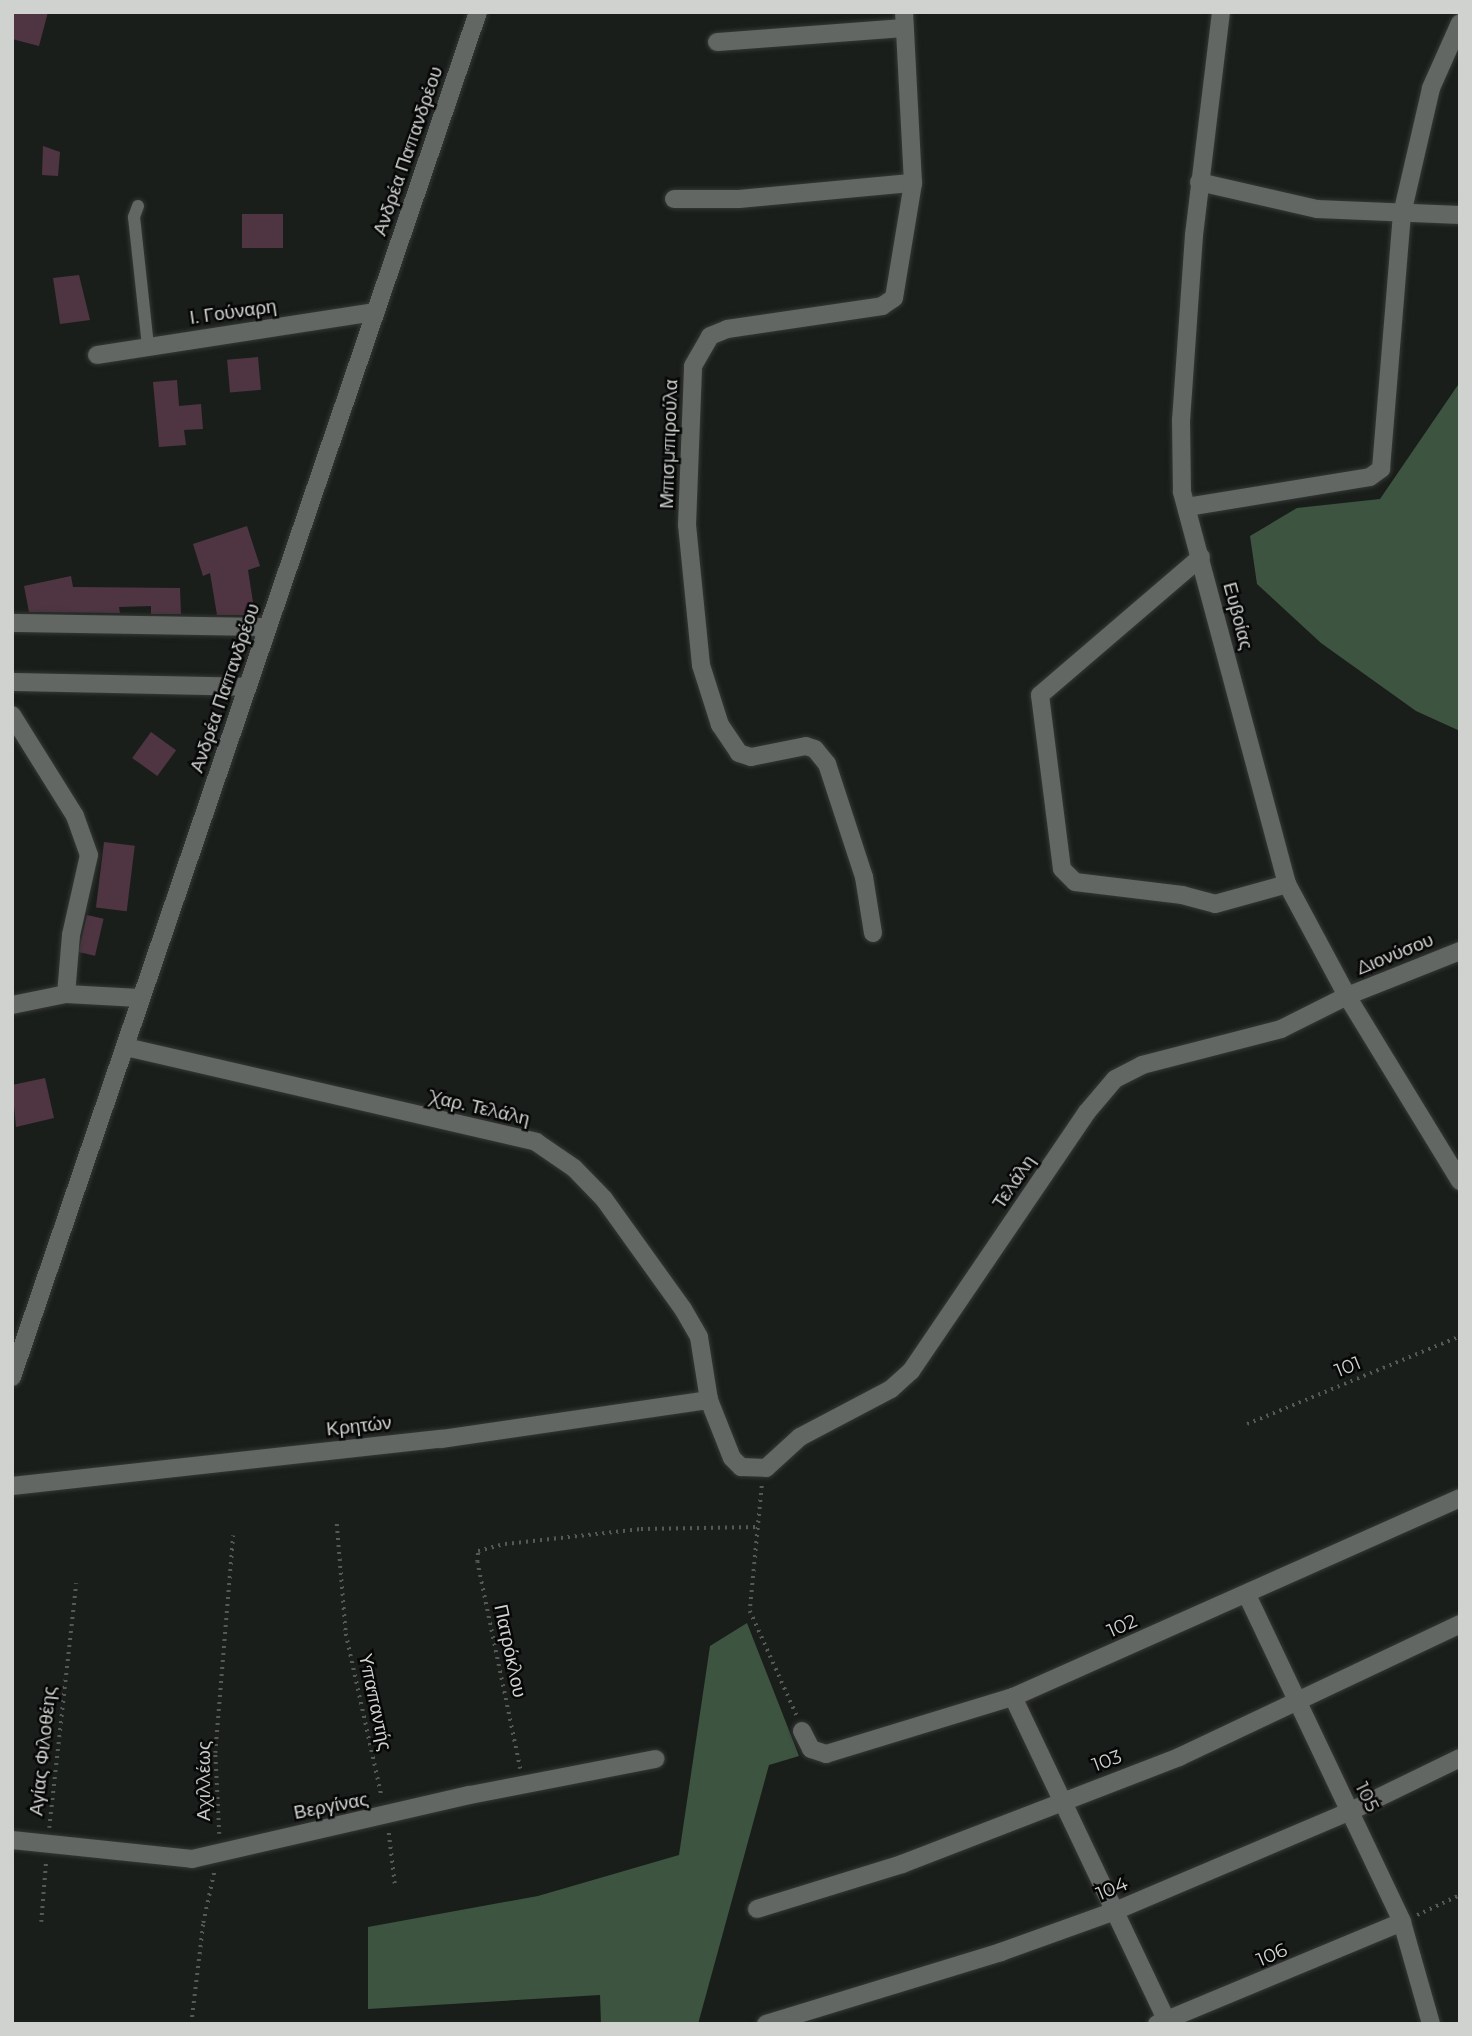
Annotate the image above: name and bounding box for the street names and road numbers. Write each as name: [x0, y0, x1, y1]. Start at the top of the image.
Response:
street label: Ανδρέα Παπανδρέου: [368, 63, 448, 239]
street label: Ι. Γούναρη: [188, 295, 278, 329]
street label: Μπισμπιρούλα: [655, 379, 683, 509]
street label: Ευβοίας: [1218, 580, 1258, 652]
street label: Ανδρέα Παπανδρέου: [185, 600, 265, 776]
street label: Διονύσου: [1353, 928, 1437, 980]
street label: Χαρ. Τελάλη: [428, 1085, 532, 1131]
street label: Τελάλη: [988, 1151, 1040, 1213]
street label: 101: [1332, 1352, 1364, 1382]
street label: Κρητών: [325, 1411, 393, 1441]
street label: Πατρόκλου: [489, 1602, 531, 1700]
street label: 102: [1104, 1609, 1140, 1643]
street label: Υπαπαντής: [354, 1651, 396, 1753]
street label: Αγίας Φιλοθέης: [25, 1685, 61, 1817]
street label: Αχιλλέως: [193, 1741, 215, 1821]
street label: 103: [1089, 1745, 1125, 1777]
street label: 105: [1350, 1778, 1384, 1816]
street label: Βεργίνας: [292, 1788, 370, 1824]
street label: 104: [1093, 1872, 1131, 1906]
street label: 106: [1253, 1938, 1291, 1972]

